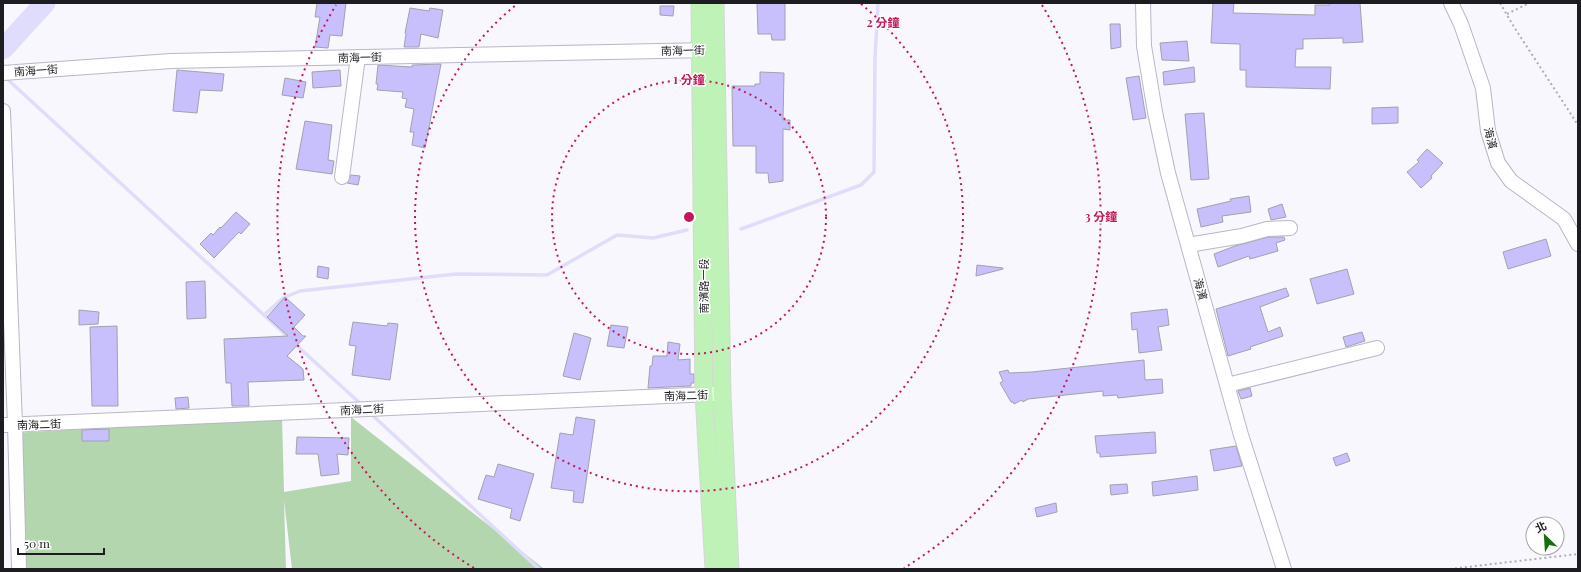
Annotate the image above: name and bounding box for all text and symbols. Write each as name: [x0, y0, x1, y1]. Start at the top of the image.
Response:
text: 2 分鐘: [867, 14, 899, 30]
street label: 南海一街: [661, 42, 705, 58]
street label: 南海一街: [338, 49, 382, 65]
street label: 南海一街: [14, 61, 58, 79]
text: 1 分鐘: [673, 71, 705, 87]
street label: 海濱: [1481, 126, 1501, 150]
text: 3 分鐘: [1085, 208, 1117, 224]
centre of rings: [682, 210, 696, 224]
street label: 南濱路一段: [696, 259, 711, 314]
street label: 海濱: [1191, 276, 1211, 302]
street label: 南海二街: [664, 387, 708, 403]
street label: 南海二街: [340, 400, 384, 418]
street label: 南海二街: [17, 416, 61, 432]
north arrow: [1525, 516, 1565, 556]
text: 北: [1532, 517, 1549, 536]
scale bar: [18, 530, 104, 556]
text: 50 m: [24, 535, 50, 551]

